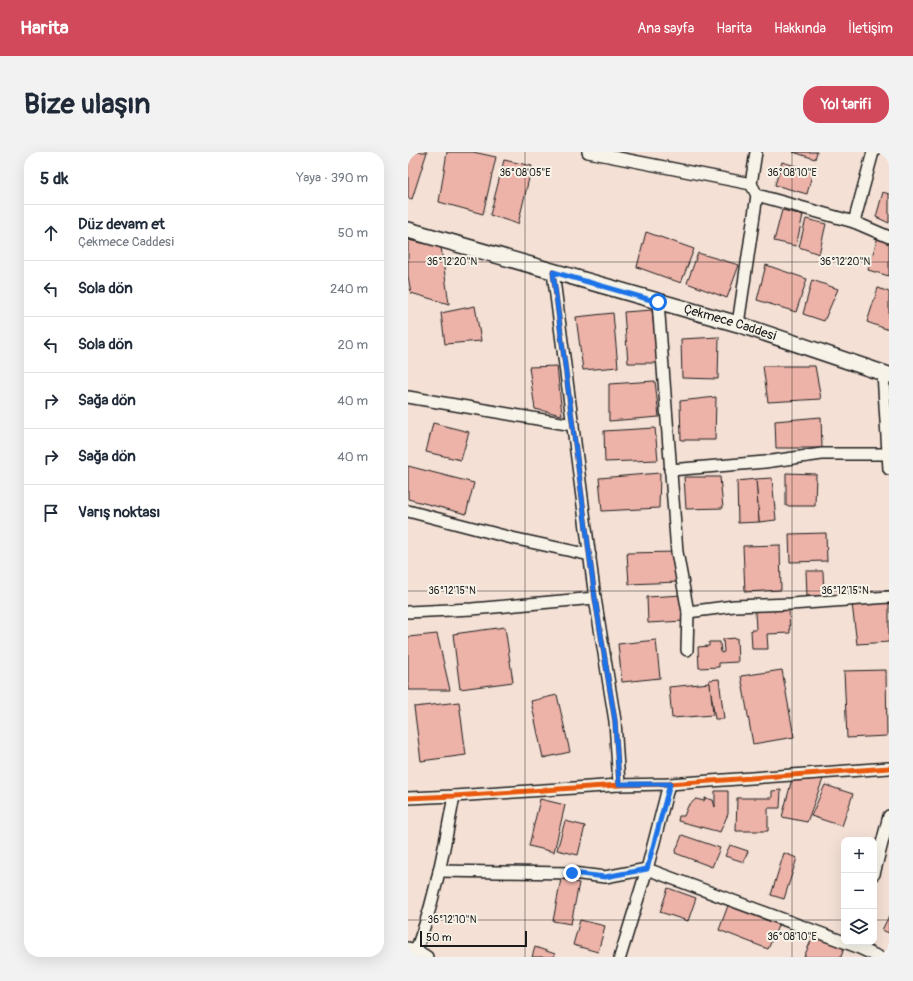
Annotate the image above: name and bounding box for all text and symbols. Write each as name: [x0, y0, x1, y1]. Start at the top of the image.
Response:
text: Harita: [20, 16, 69, 40]
text: Ana sayfa: [637, 20, 694, 37]
text: Harita: [716, 20, 752, 37]
text: Hakkında: [774, 20, 826, 37]
text: İletişim: [848, 20, 893, 37]
button: Yol tarifi: [803, 86, 889, 123]
text: Bize ulaşın: [24, 87, 150, 122]
text: 36°08'05"E: [499, 167, 551, 179]
text: 36°08'10"E: [767, 167, 817, 179]
text: 5 dk: [40, 168, 68, 189]
text: Yaya · 390 m: [296, 170, 368, 186]
text: Düz devam et: [78, 215, 165, 234]
icon: ahead: [40, 222, 62, 244]
text: 50 m: [338, 225, 368, 241]
text: Çekmece Caddesi: [78, 234, 174, 250]
text: 36°12'20"N: [427, 256, 477, 268]
text: 36°12'20"N: [820, 256, 870, 268]
icon: left: [40, 278, 62, 300]
text: Sola dön: [78, 279, 133, 298]
text: 240 m: [330, 281, 368, 297]
route start: [649, 293, 667, 311]
street label: Çekmece Caddesi: [682, 301, 778, 344]
icon: left: [40, 334, 62, 356]
text: Sola dön: [78, 335, 133, 354]
text: 20 m: [337, 337, 368, 353]
icon: right: [40, 390, 62, 412]
text: Sağa dön: [78, 391, 136, 410]
text: 40 m: [337, 393, 368, 409]
icon: right: [40, 446, 62, 468]
text: Sağa dön: [78, 447, 136, 466]
text: 40 m: [337, 449, 368, 465]
icon: arrive: [40, 502, 62, 524]
text: Varış noktası: [78, 503, 160, 522]
text: 36°12'15"N: [428, 585, 476, 597]
text: 36°12'15"N: [821, 585, 869, 597]
map controls: [841, 837, 877, 945]
button: +: [841, 837, 877, 873]
route end: [563, 864, 581, 882]
button: −: [841, 873, 877, 909]
button: layers: [841, 909, 877, 945]
text: 36°12'10"N: [428, 914, 477, 926]
scale bar: [420, 929, 527, 948]
text: 50 m: [426, 931, 452, 944]
text: 36°08'10"E: [767, 931, 817, 943]

